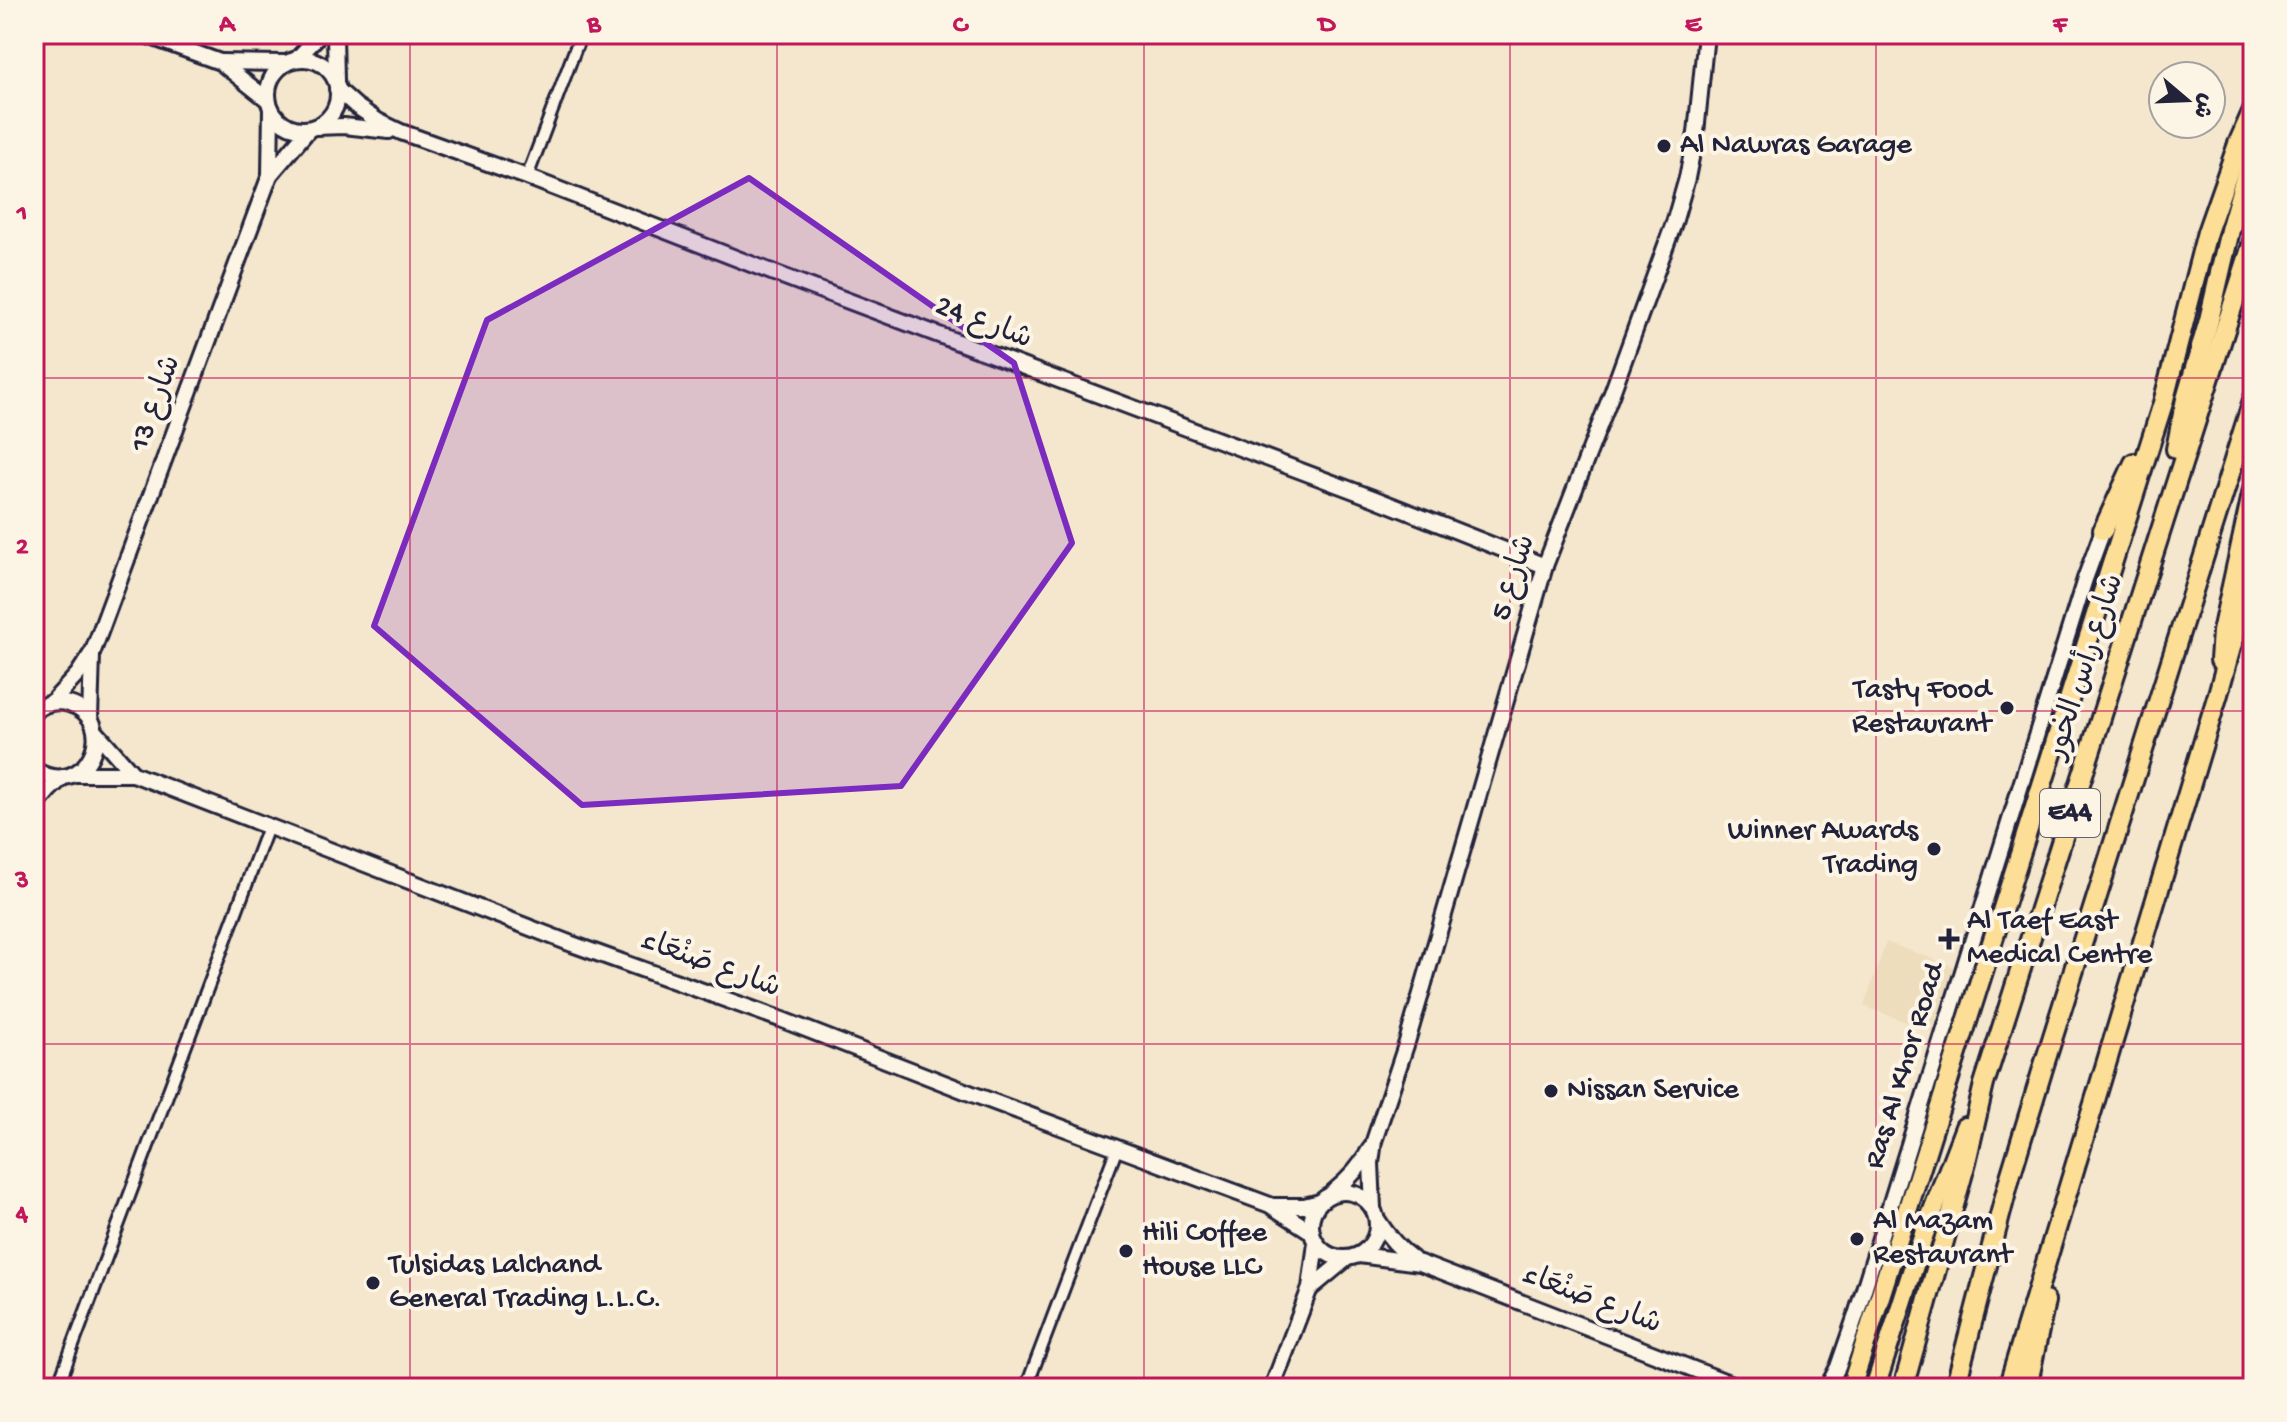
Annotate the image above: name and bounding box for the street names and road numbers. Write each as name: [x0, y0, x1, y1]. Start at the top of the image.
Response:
street label: شارع 24: [930, 290, 1036, 358]
street label: شارع 13: [123, 351, 190, 458]
street label: شارع 5: [1485, 531, 1545, 625]
street label: شارع رأس الخور: [2036, 569, 2133, 767]
road number: E44: [2040, 789, 2100, 837]
street label: شارع صَنْعَاء: [635, 923, 786, 1007]
street label: Ras Al Khor Road: [1858, 957, 1955, 1173]
street label: شارع صَنْعَاء: [1516, 1256, 1666, 1344]

